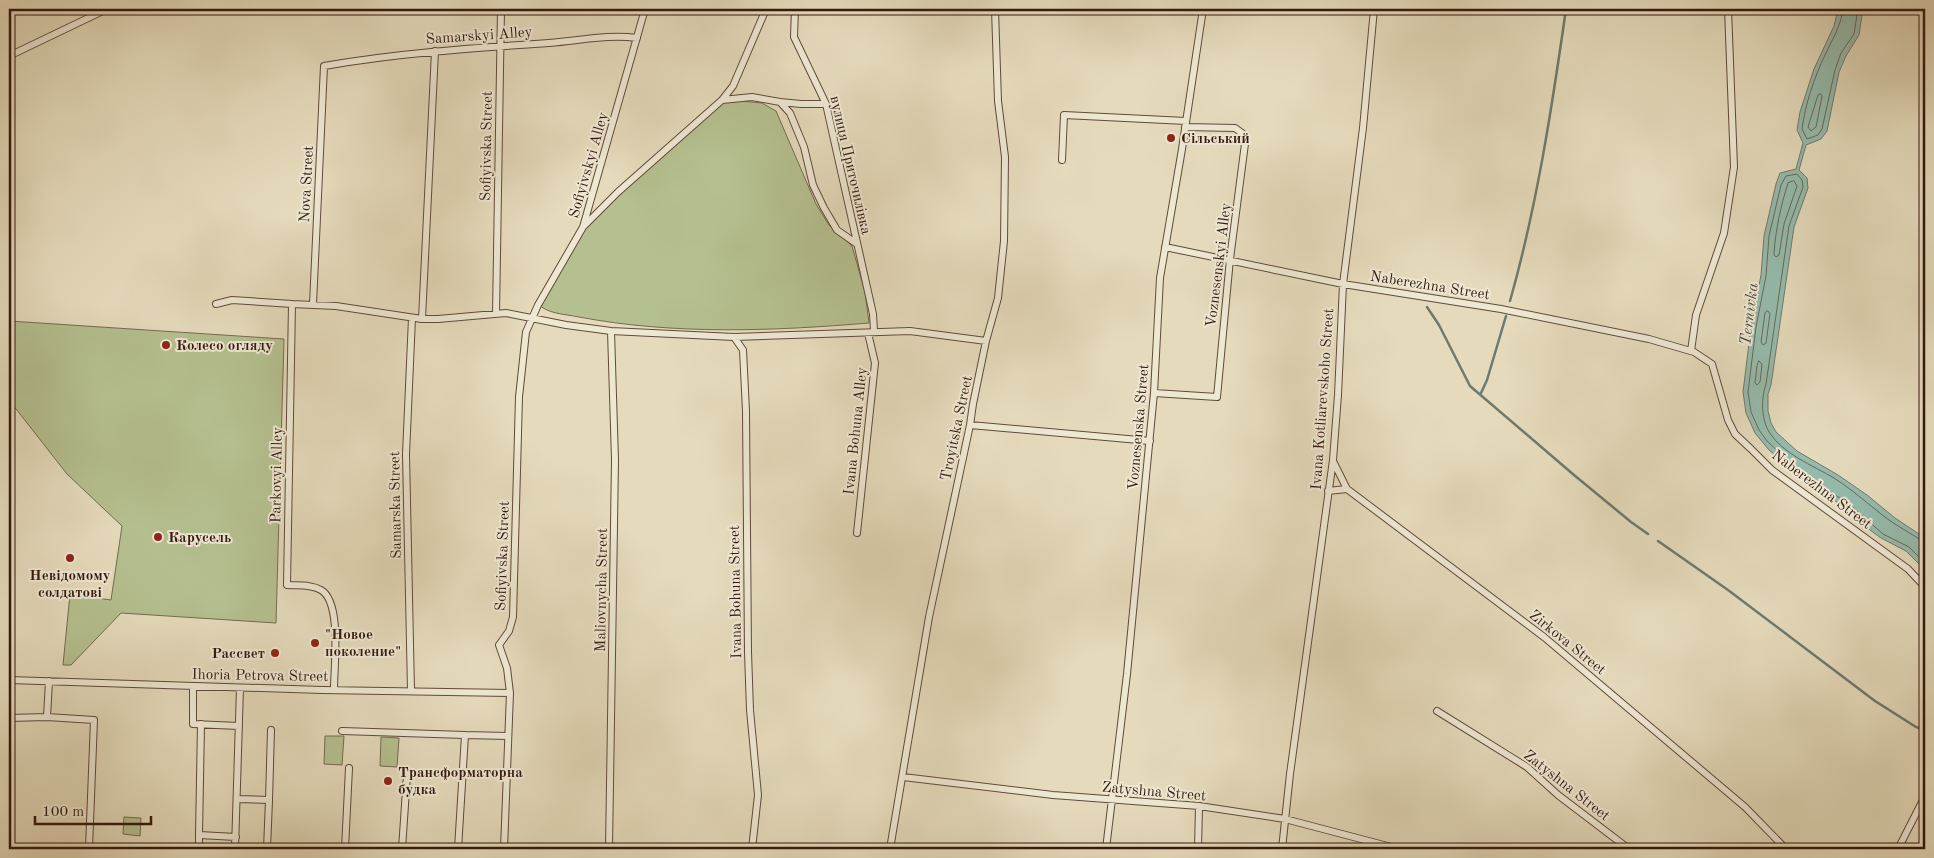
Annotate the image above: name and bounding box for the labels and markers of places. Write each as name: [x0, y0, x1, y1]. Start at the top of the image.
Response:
marker: Сільський: [1165, 132, 1177, 144]
place label: Сільський: [1181, 132, 1250, 147]
marker: Колесо огляду: [160, 339, 172, 351]
place label: Колесо огляду: [176, 339, 273, 354]
marker: Карусель: [152, 531, 164, 543]
place label: Карусель: [168, 531, 231, 546]
marker: Невідомому солдатові: [64, 552, 76, 564]
place label: Невідомому солдатові: [29, 569, 111, 601]
place label: "Новое поколение": [325, 628, 401, 660]
marker: "Новое поколение": [309, 637, 321, 649]
place label: Рассвет: [212, 647, 265, 662]
marker: Рассвет: [269, 647, 281, 659]
place label: Трансформаторна будка: [398, 766, 523, 798]
marker: Трансформаторна будка: [382, 775, 394, 787]

